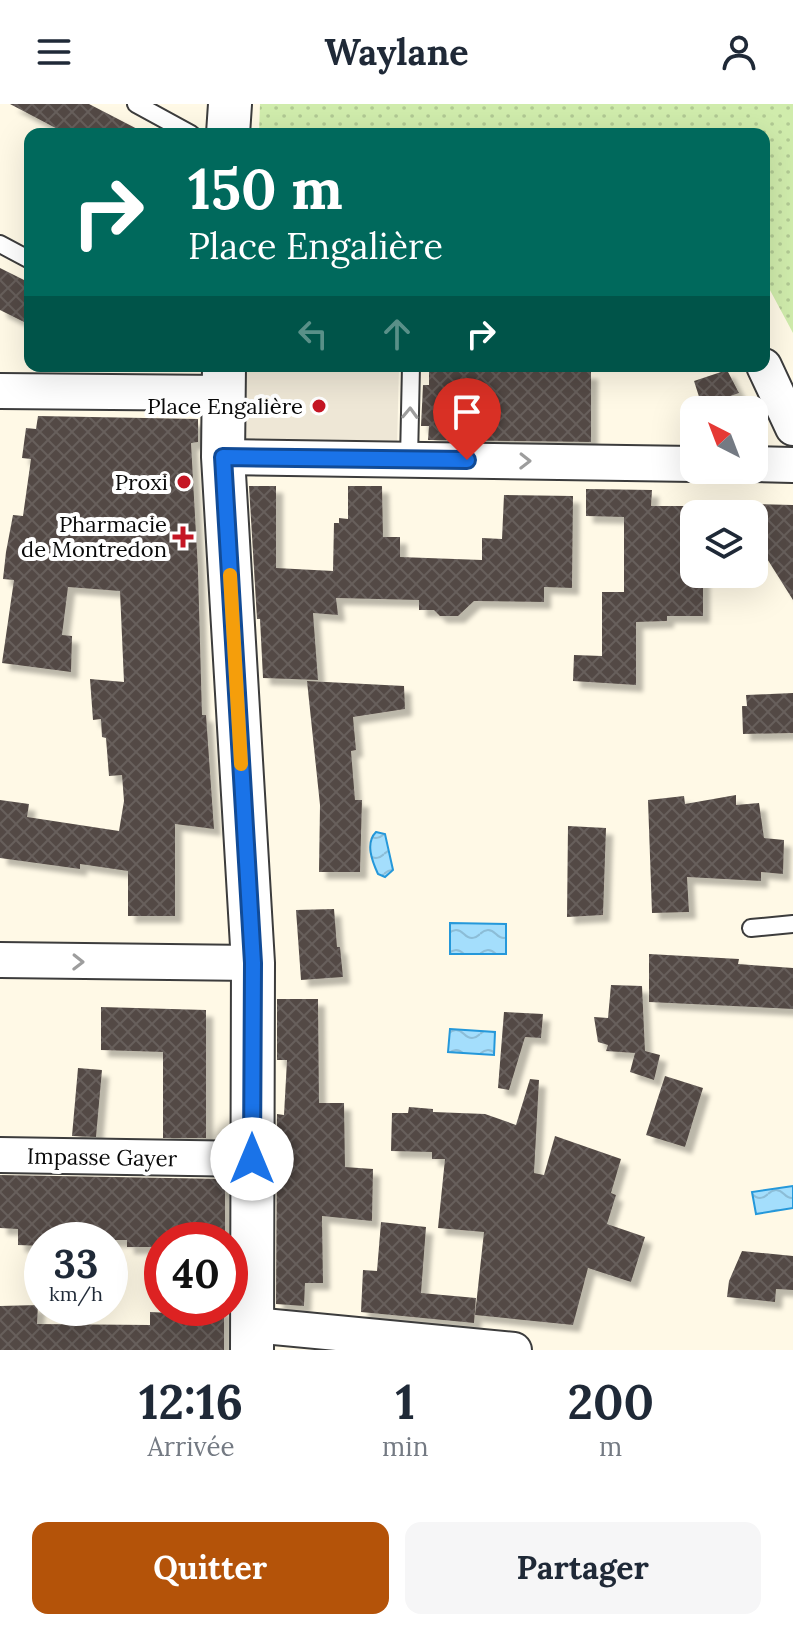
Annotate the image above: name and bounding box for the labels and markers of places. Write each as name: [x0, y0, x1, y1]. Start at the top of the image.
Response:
pin: [433, 378, 501, 460]
place label: Place Engalière: [147, 392, 303, 420]
marker: Place Engalière: [310, 397, 328, 415]
place label: Proxi: [115, 468, 168, 496]
marker: Proxi: [175, 473, 193, 491]
place label: Pharmacie de Montredon: [21, 510, 167, 563]
marker: Pharmacie de Montredon: [174, 528, 192, 546]

